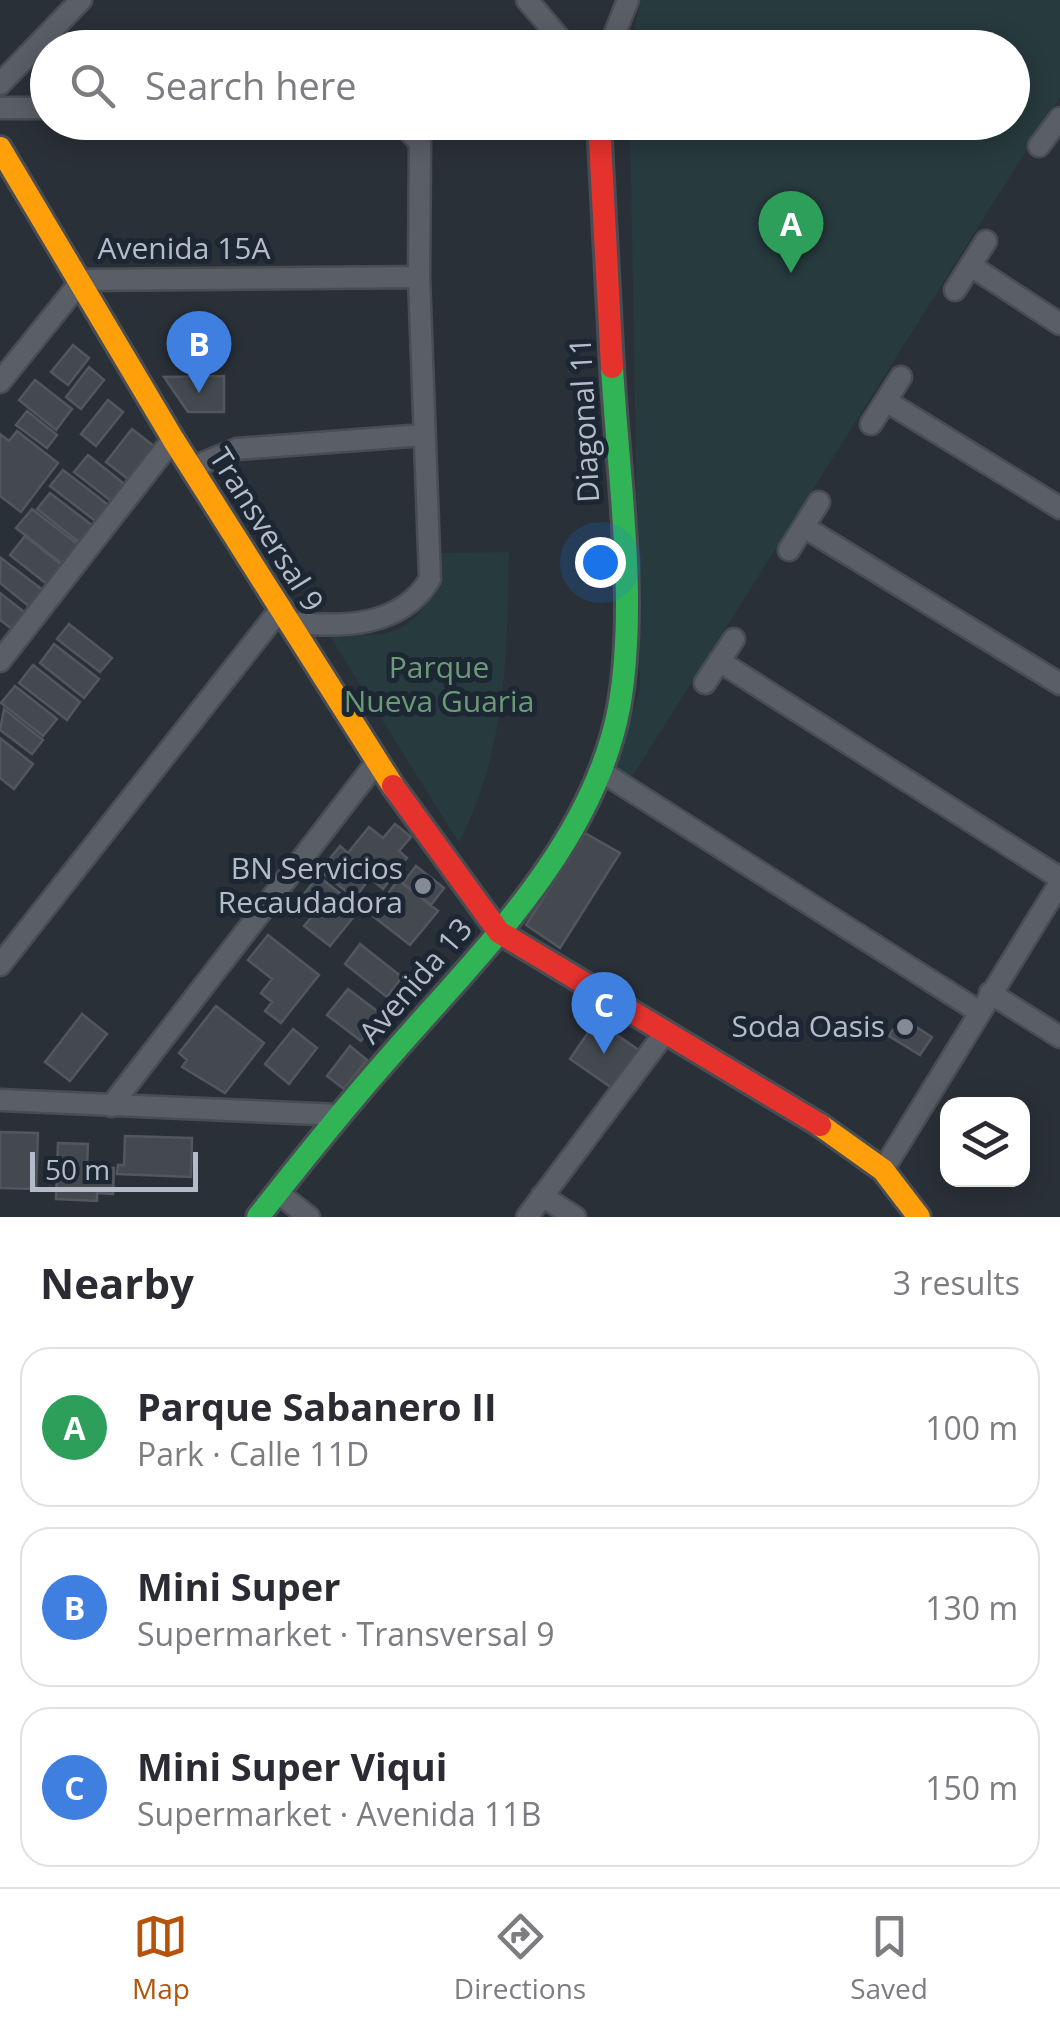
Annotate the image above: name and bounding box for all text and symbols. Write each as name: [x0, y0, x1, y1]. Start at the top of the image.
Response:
search box: [30, 30, 1030, 140]
icon: search: [65, 58, 120, 113]
text: Search here: [145, 59, 357, 111]
pin: A: [758, 190, 824, 273]
street label: Avenida 15A: [98, 227, 270, 268]
pin: B: [166, 310, 232, 393]
street label: Diagonal 11: [559, 337, 608, 504]
street label: Transversal 9: [201, 440, 334, 619]
your location: [575, 537, 626, 588]
park label: Parque Nueva Guaria: [344, 646, 534, 721]
place label: BN Servicios Recaudadora: [218, 847, 403, 922]
marker: BN Servicios Recaudadora: [412, 875, 434, 897]
street label: Avenida 13: [349, 908, 481, 1052]
pin: C: [572, 972, 636, 1054]
place label: Soda Oasis: [732, 1005, 885, 1046]
marker: Soda Oasis: [894, 1016, 916, 1038]
map controls: [940, 1097, 1030, 1187]
button: layers: [940, 1097, 1030, 1187]
scale bar: [30, 1147, 198, 1192]
text: 50 m: [45, 1150, 110, 1188]
text: Nearby: [40, 1254, 194, 1311]
text: 3 results: [893, 1261, 1020, 1304]
text: Parque Sabanero II: [137, 1380, 497, 1432]
text: A: [63, 1406, 86, 1449]
text: 100 m: [925, 1406, 1018, 1449]
text: Park · Calle 11D: [137, 1432, 369, 1475]
text: Mini Super: [137, 1560, 341, 1612]
text: B: [64, 1586, 85, 1629]
text: 130 m: [925, 1586, 1018, 1629]
text: Supermarket · Transversal 9: [137, 1612, 555, 1655]
text: Mini Super Viqui: [137, 1740, 447, 1792]
text: C: [64, 1766, 85, 1809]
text: 150 m: [925, 1766, 1018, 1809]
text: Supermarket · Avenida 11B: [137, 1792, 541, 1835]
tab: Map: [132, 1909, 190, 2007]
tab: Directions: [454, 1909, 586, 2007]
tab: Saved: [850, 1909, 928, 2007]

